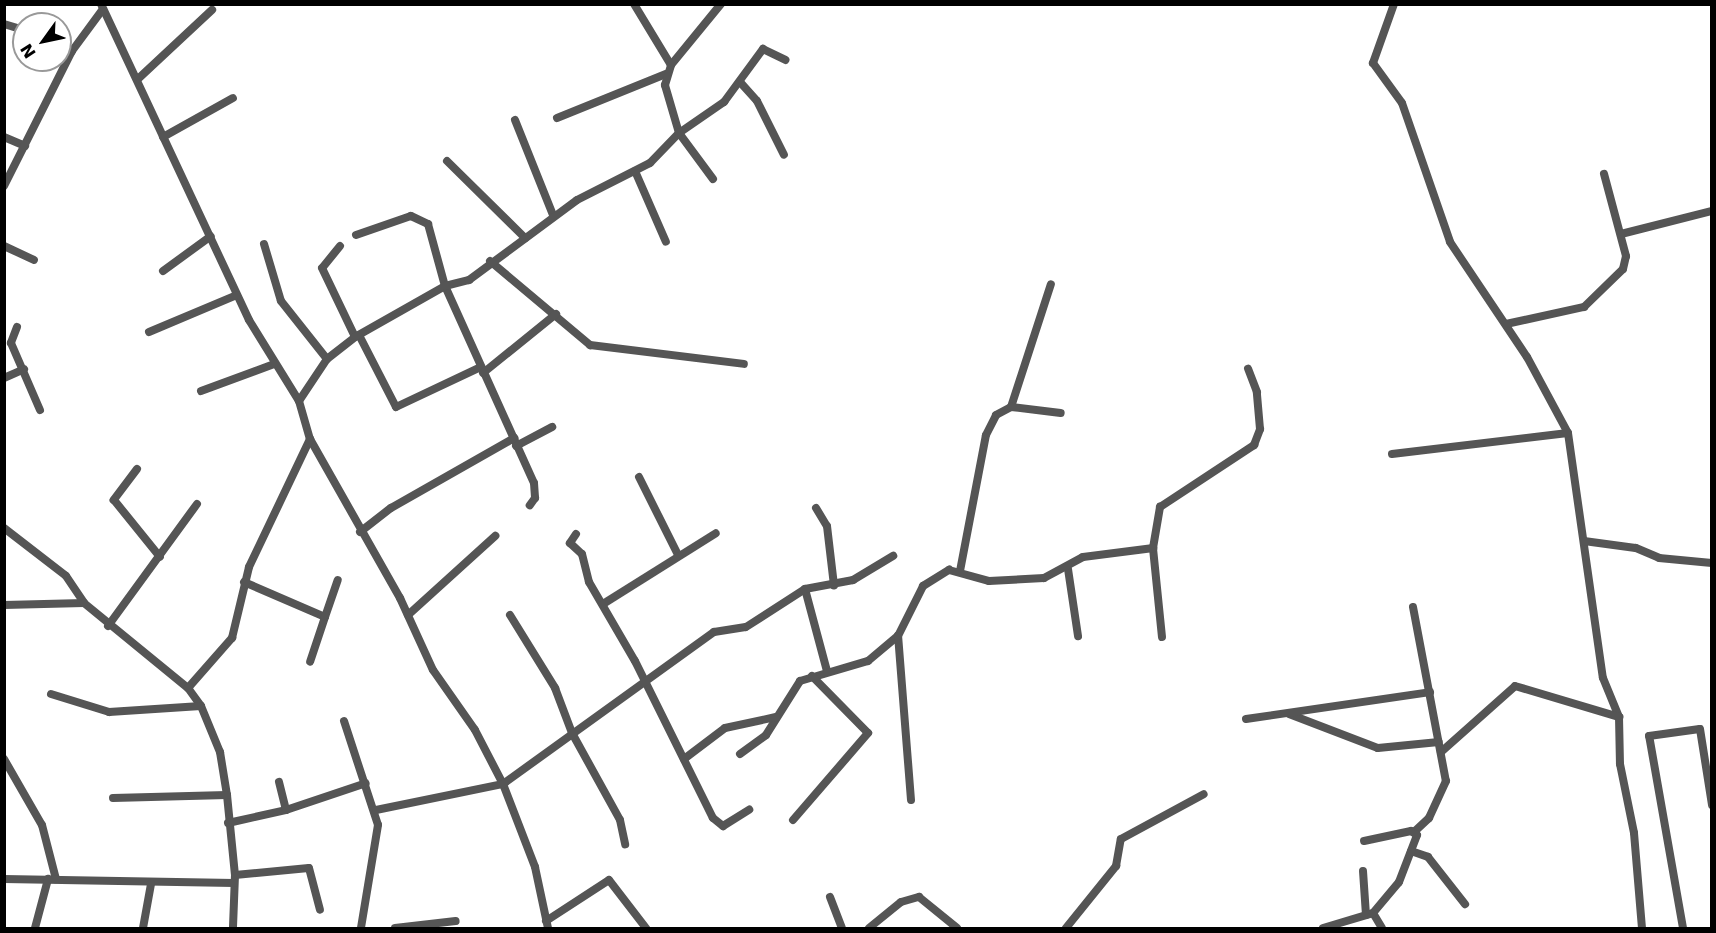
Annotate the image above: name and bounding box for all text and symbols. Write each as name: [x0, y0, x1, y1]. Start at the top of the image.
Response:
north arrow: [12, 12, 72, 72]
text: N: [17, 40, 40, 62]

